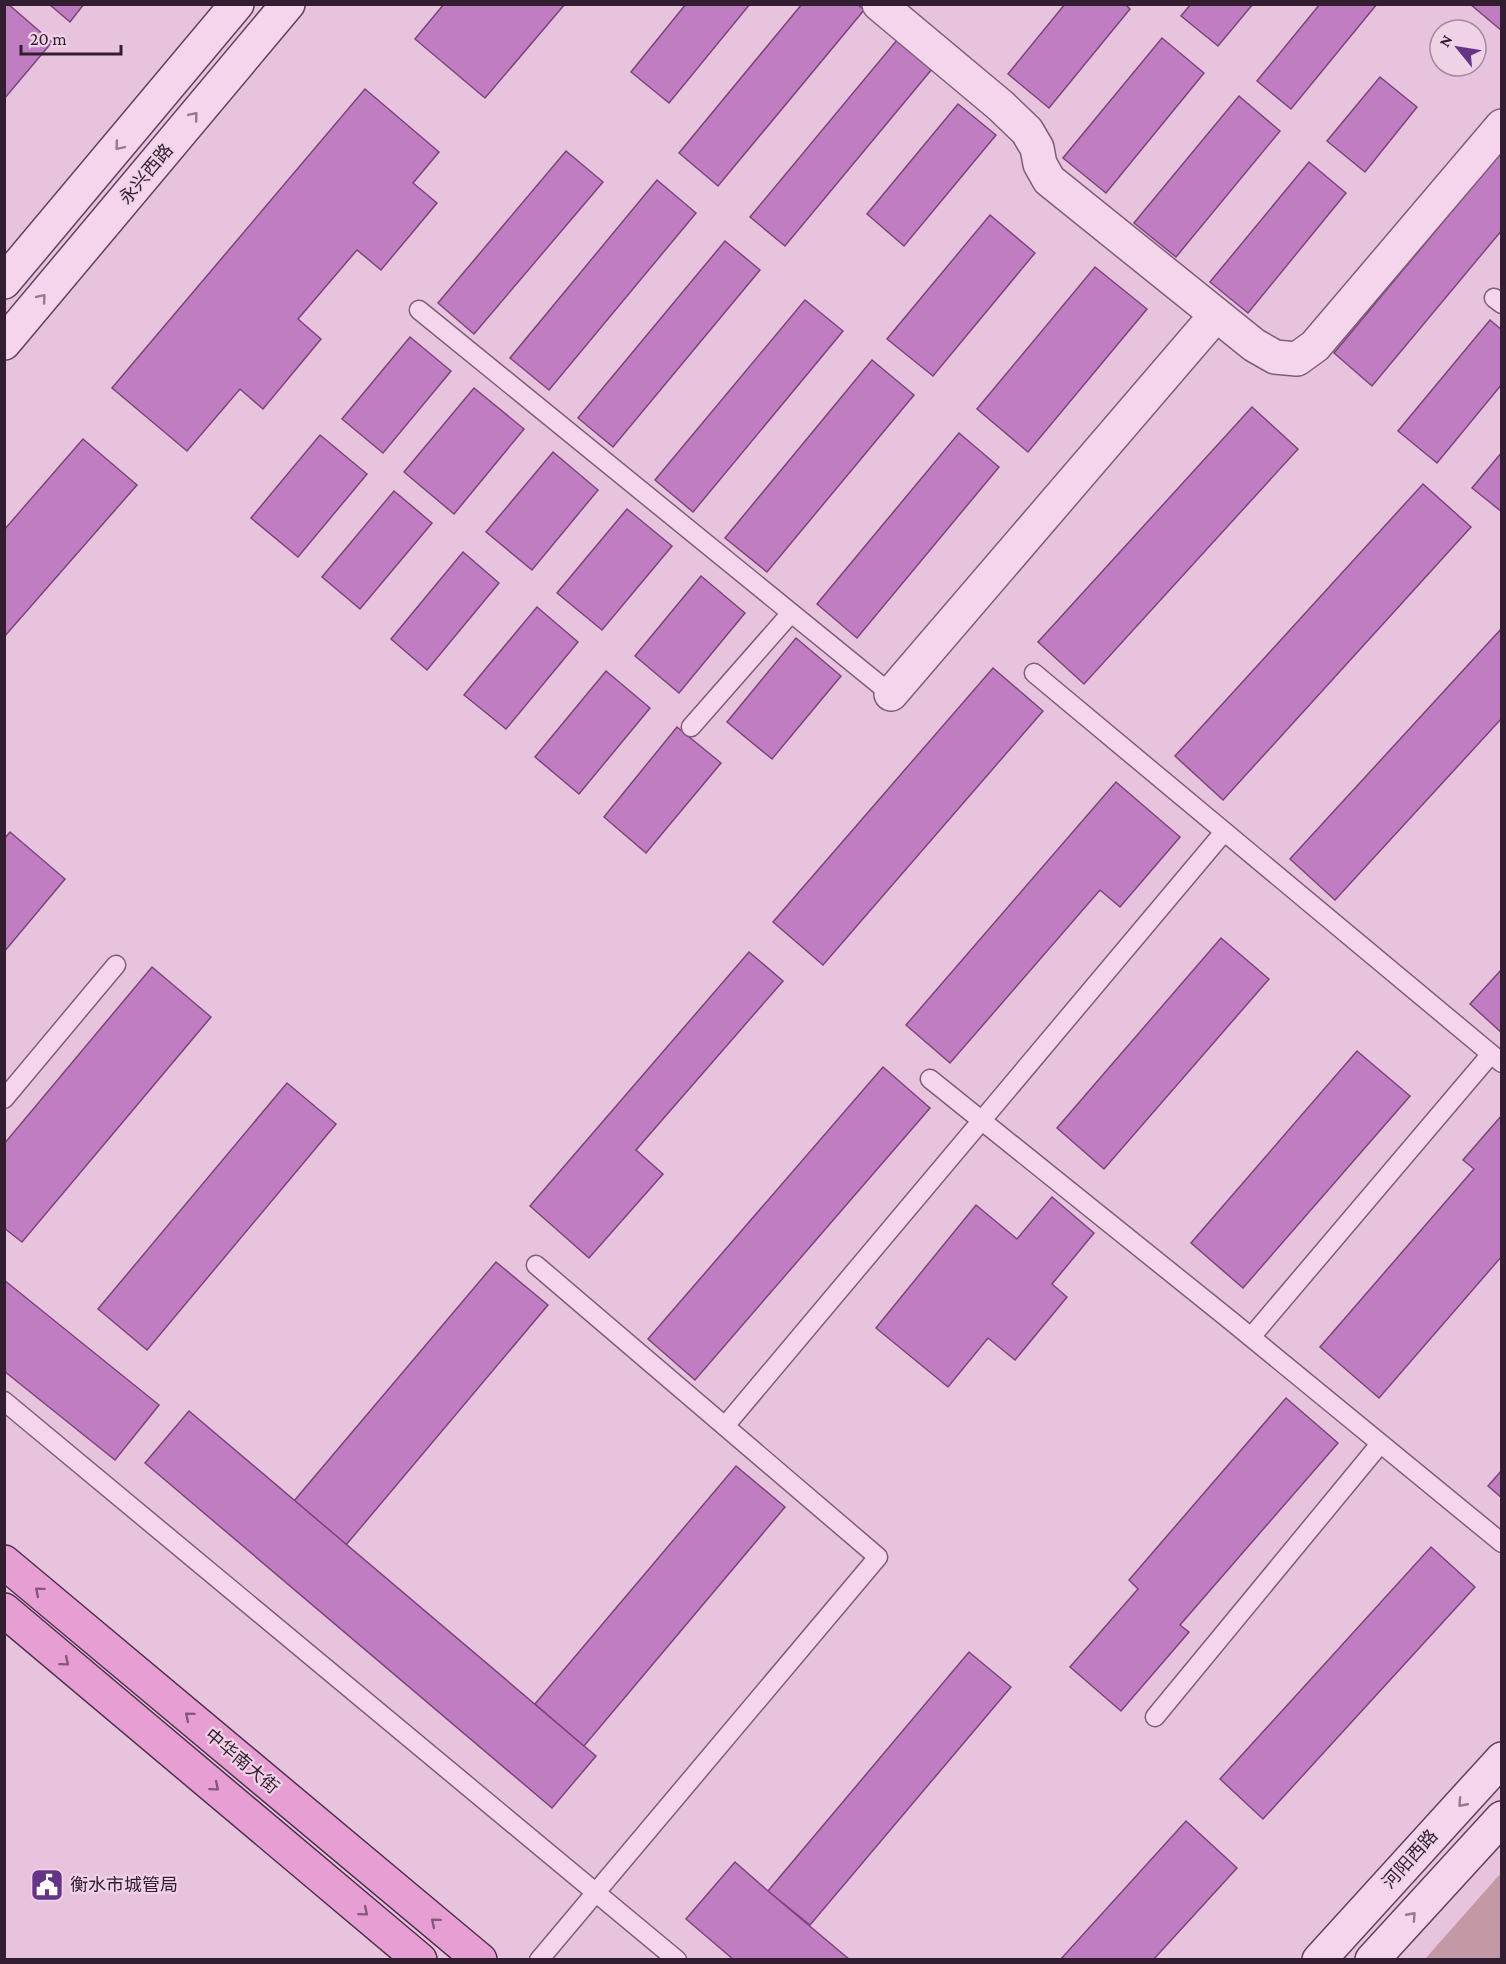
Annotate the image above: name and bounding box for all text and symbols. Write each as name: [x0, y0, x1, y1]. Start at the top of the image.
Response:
scale bar: [21, 18, 122, 56]
north arrow: [1428, 18, 1488, 78]
text: 20 m: [30, 29, 67, 49]
text: N: [1435, 32, 1456, 50]
one-way arrow: [187, 112, 198, 123]
one-way arrow: [115, 139, 126, 150]
street label: 永兴西路: [115, 140, 177, 208]
one-way arrow: [35, 294, 46, 305]
one-way arrow: [35, 1588, 46, 1599]
one-way arrow: [58, 1654, 69, 1665]
one-way arrow: [185, 1713, 196, 1724]
street label: 中华南大街: [201, 1724, 283, 1798]
one-way arrow: [208, 1780, 219, 1791]
one-way arrow: [1458, 1796, 1469, 1806]
street label: 河阳西路: [1378, 1826, 1442, 1892]
public building icon: 衡水市城管局: [29, 1867, 65, 1903]
place label: 衡水市城管局: [70, 1875, 178, 1895]
one-way arrow: [357, 1905, 368, 1916]
one-way arrow: [1405, 1912, 1416, 1923]
one-way arrow: [431, 1918, 442, 1929]

